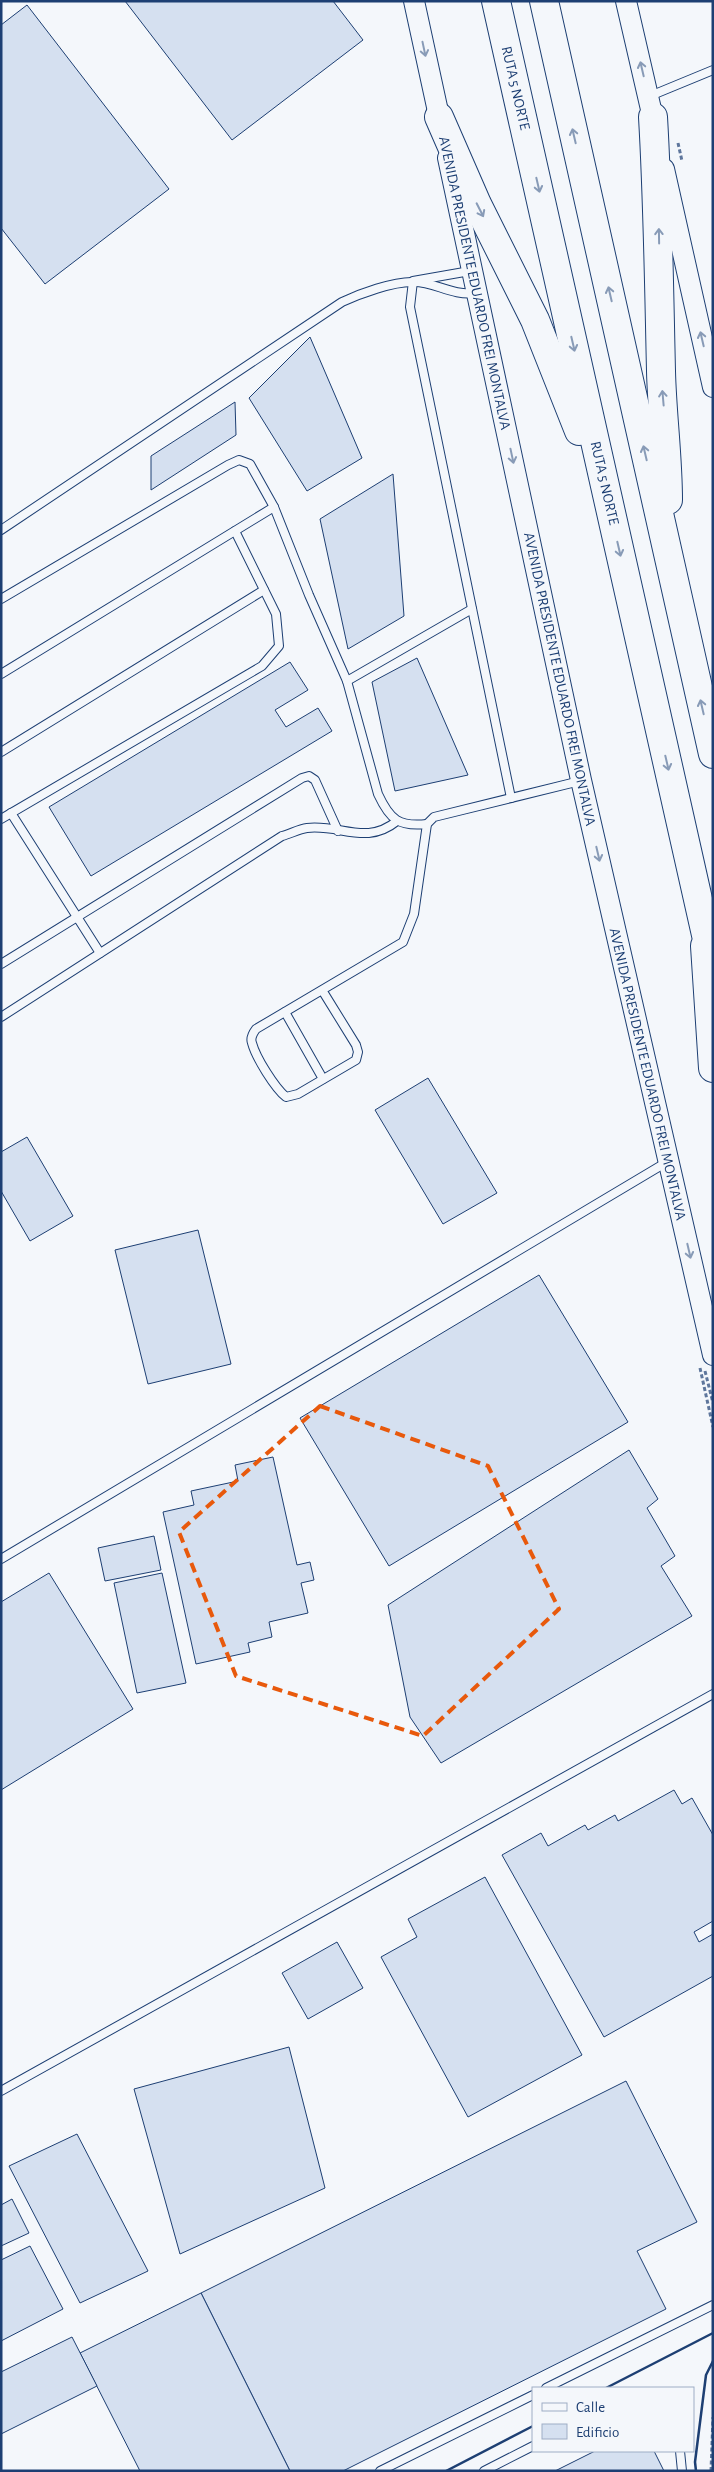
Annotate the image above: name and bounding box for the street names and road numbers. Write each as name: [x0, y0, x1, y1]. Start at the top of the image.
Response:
street label: RUTA 5 NORTE: [499, 45, 532, 132]
street label: AVENIDA PRESIDENTE EDUARDO FREI MONTALVA: [436, 135, 513, 431]
street label: RUTA 5 NORTE: [588, 440, 621, 527]
street label: AVENIDA PRESIDENTE EDUARDO FREI MONTALVA: [521, 531, 598, 827]
street label: AVENIDA PRESIDENTE EDUARDO FREI MONTALVA: [607, 926, 689, 1222]

